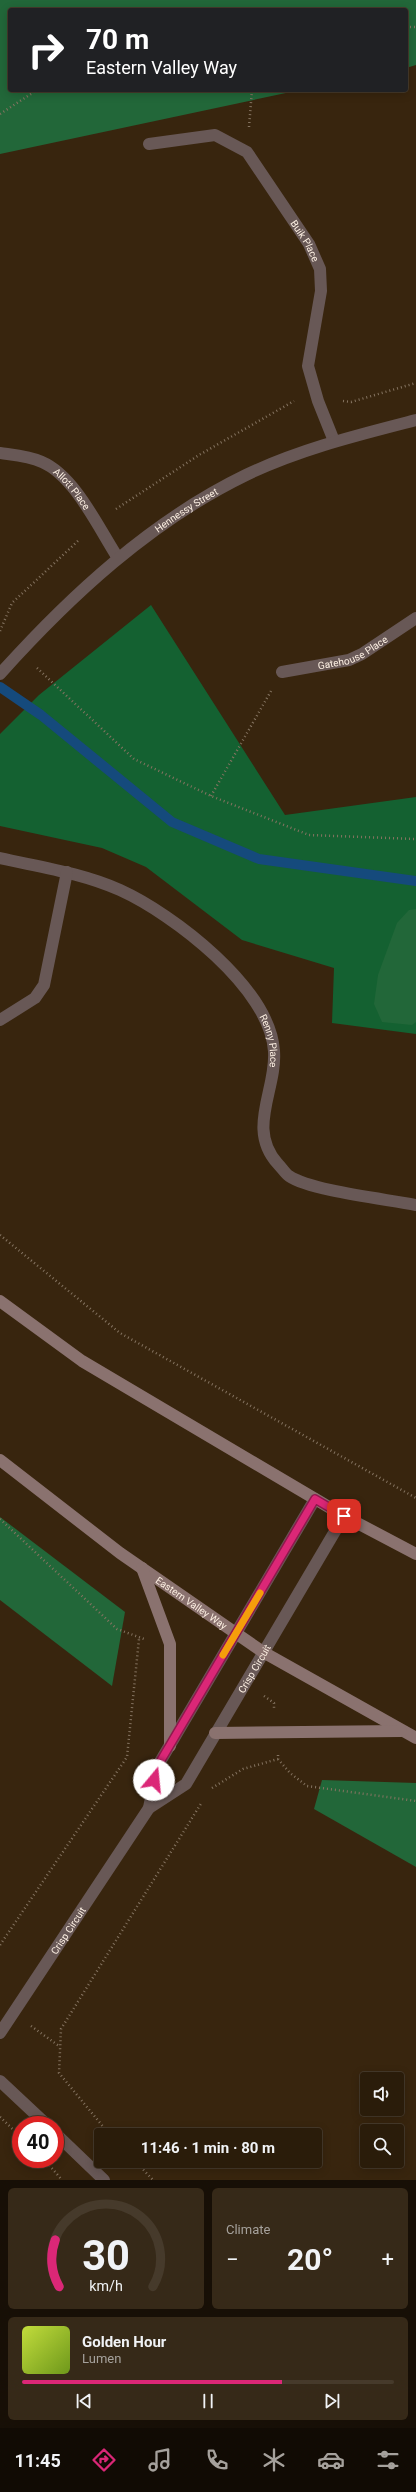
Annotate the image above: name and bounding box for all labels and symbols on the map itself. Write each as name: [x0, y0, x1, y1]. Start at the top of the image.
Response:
street label: Buik Place: [289, 218, 321, 263]
street label: Allott Place: [52, 466, 93, 512]
street label: Hennessy Street: [152, 485, 219, 534]
street label: Gatehouse Place: [317, 633, 389, 671]
street label: Renny Place: [258, 1012, 280, 1068]
pin: [327, 1499, 361, 1533]
street label: Eastern Valley Way: [154, 1574, 230, 1631]
street label: Crisp Circuit: [235, 1642, 273, 1695]
position arrow: [133, 1759, 175, 1801]
street label: Crisp Circuit: [48, 1905, 88, 1956]
speed limit sign: 40: [12, 2116, 64, 2168]

